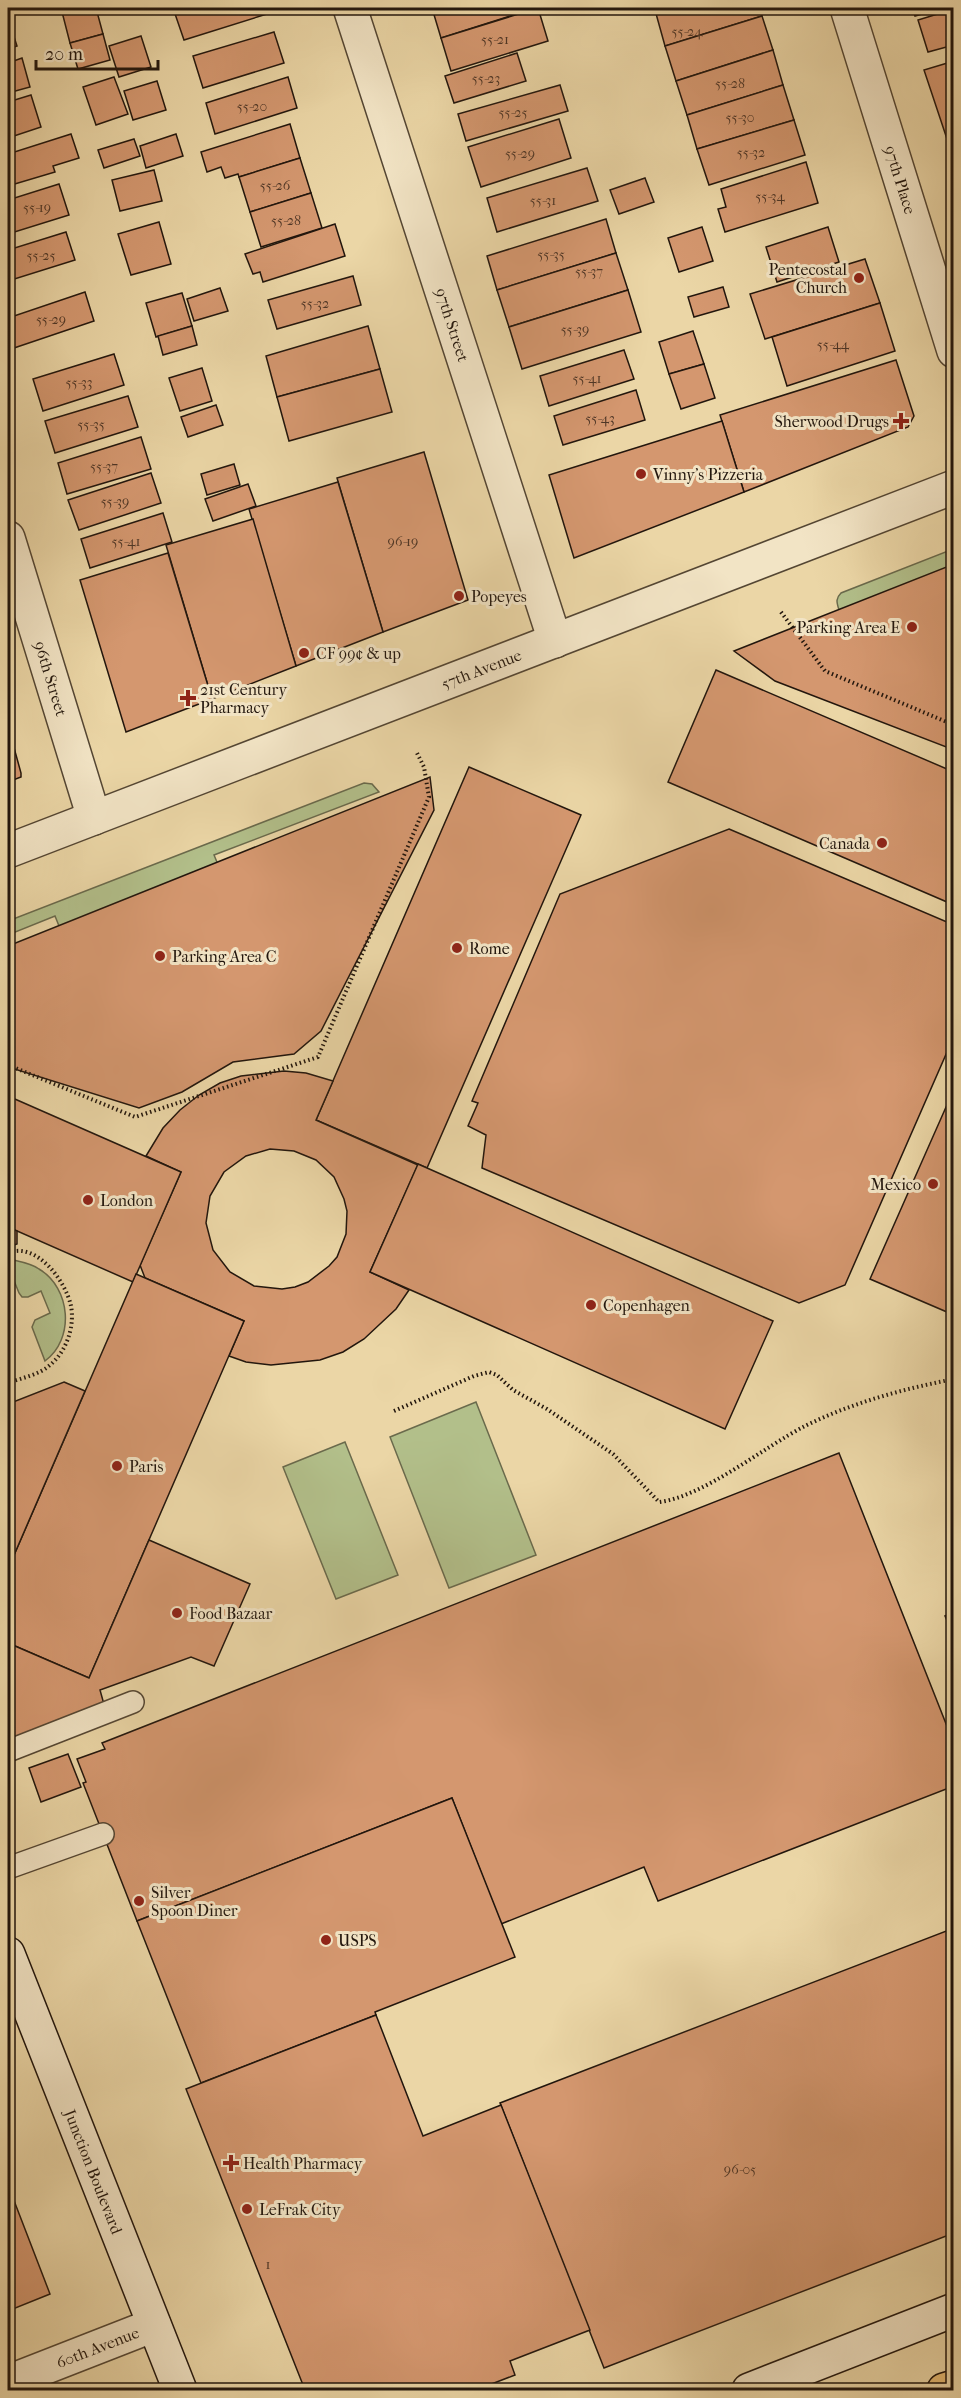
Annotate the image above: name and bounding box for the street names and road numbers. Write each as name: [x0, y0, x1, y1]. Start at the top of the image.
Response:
street label: 97th Place: [881, 143, 920, 216]
street label: 97th Street: [432, 285, 474, 364]
street label: 96th Street: [31, 639, 72, 719]
street label: 57th Avenue: [438, 645, 524, 693]
street label: Junction Boulevard: [60, 2105, 127, 2237]
street label: 60th Avenue: [53, 2322, 142, 2372]

